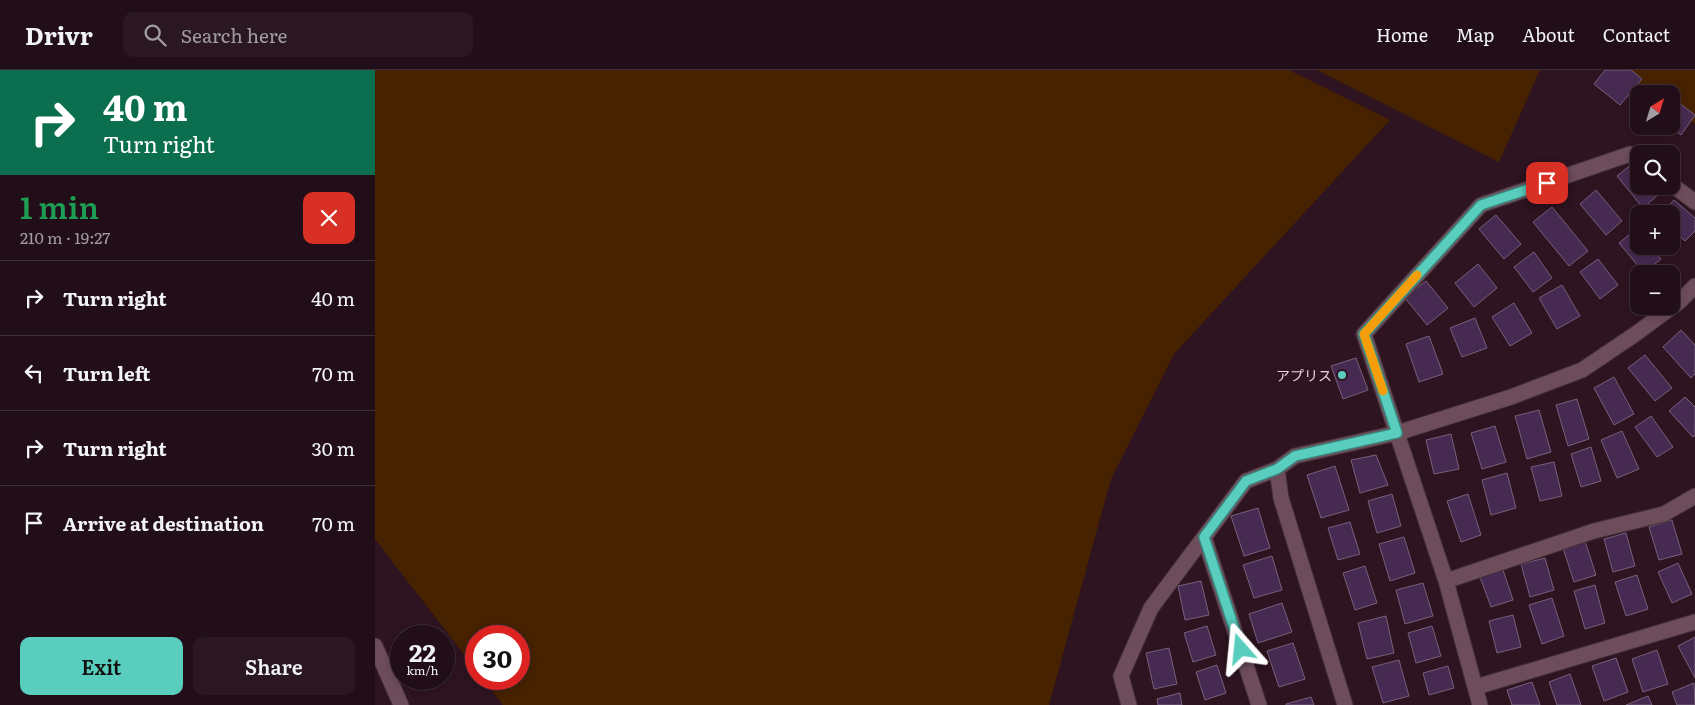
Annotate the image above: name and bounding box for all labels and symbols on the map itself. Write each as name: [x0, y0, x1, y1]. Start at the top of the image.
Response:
north arrow: [1630, 85, 1680, 135]
pin: [1526, 162, 1568, 204]
place label: アプリス: [1276, 365, 1332, 385]
marker: アプリス: [1336, 369, 1348, 381]
position arrow: [1214, 622, 1266, 674]
speed limit sign: 30: [465, 625, 530, 690]

